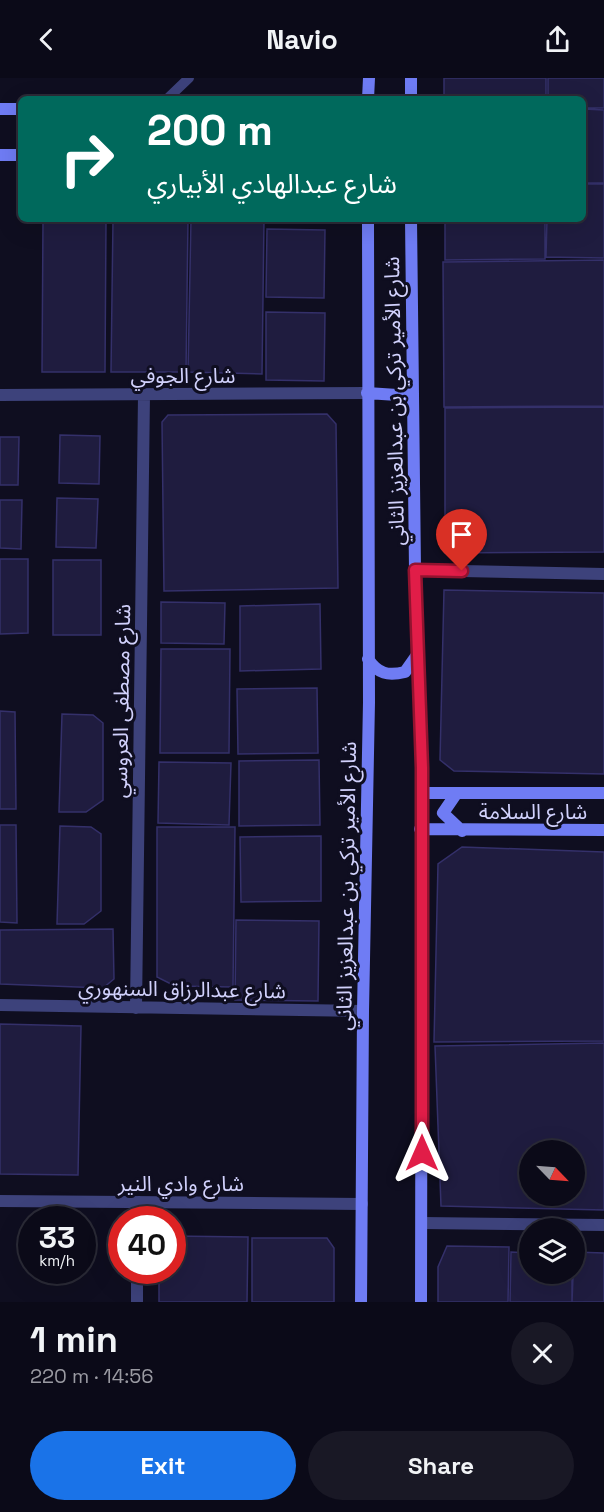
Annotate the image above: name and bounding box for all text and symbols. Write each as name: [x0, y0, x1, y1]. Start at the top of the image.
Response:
text: Navio: [266, 22, 338, 57]
icon: back: [30, 23, 63, 56]
icon: share: [541, 23, 574, 56]
text: 200 m: [147, 104, 273, 157]
icon: right: [48, 120, 126, 198]
text: شارع عبدالهادي الأبياري: [147, 166, 397, 201]
street label: شارع الأمير تركي بن عبدالعزيز الثاني: [378, 256, 413, 546]
street label: شارع الجوفي: [131, 362, 235, 391]
pin: [436, 509, 487, 571]
icon: arrive: [445, 518, 478, 551]
street label: شارع مصطفى العروسي: [106, 604, 139, 799]
street label: شارع الأمير تركي بن عبدالعزيز الثاني: [330, 741, 365, 1031]
street label: شارع السلامة: [479, 798, 587, 827]
street label: شارع عبدالرزاق السنهوري: [78, 974, 286, 1007]
position arrow: [390, 1121, 454, 1185]
north arrow: [519, 1140, 585, 1206]
map controls: [519, 1140, 585, 1284]
street label: شارع وادي النير: [117, 1170, 244, 1199]
speed limit sign: 40: [108, 1206, 186, 1284]
text: 33: [39, 1218, 75, 1257]
button: layers: [519, 1218, 585, 1284]
text: km/h: [39, 1251, 75, 1270]
text: 1 min: [30, 1317, 118, 1363]
button: close: [511, 1322, 574, 1385]
text: 220 m · 14:56: [30, 1363, 153, 1389]
button: Exit: [30, 1431, 296, 1500]
button: Share: [308, 1431, 574, 1500]

